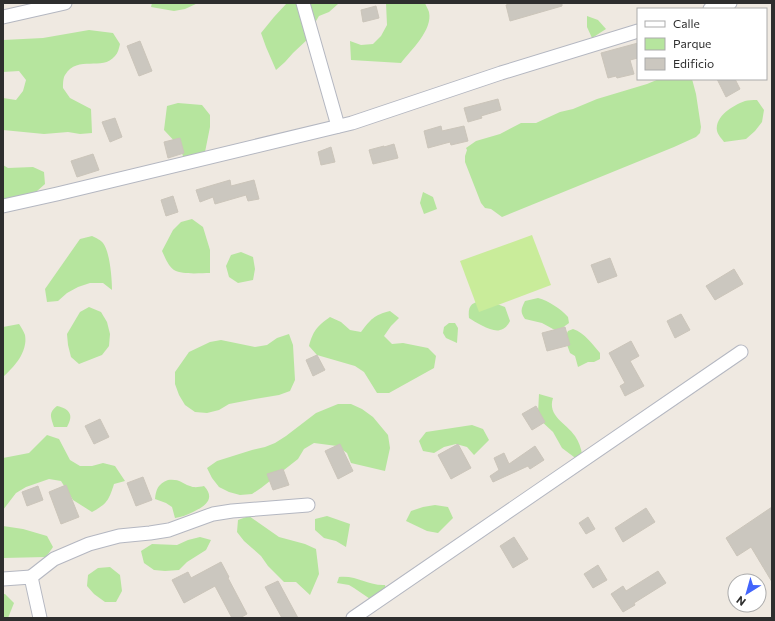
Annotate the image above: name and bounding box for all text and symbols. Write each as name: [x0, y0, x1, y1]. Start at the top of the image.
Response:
legend: [637, 8, 767, 80]
text: Calle: [673, 16, 700, 30]
text: Parque: [673, 36, 711, 50]
text: Edificio: [673, 56, 714, 70]
north arrow: [727, 573, 767, 613]
text: N: [733, 594, 748, 609]

